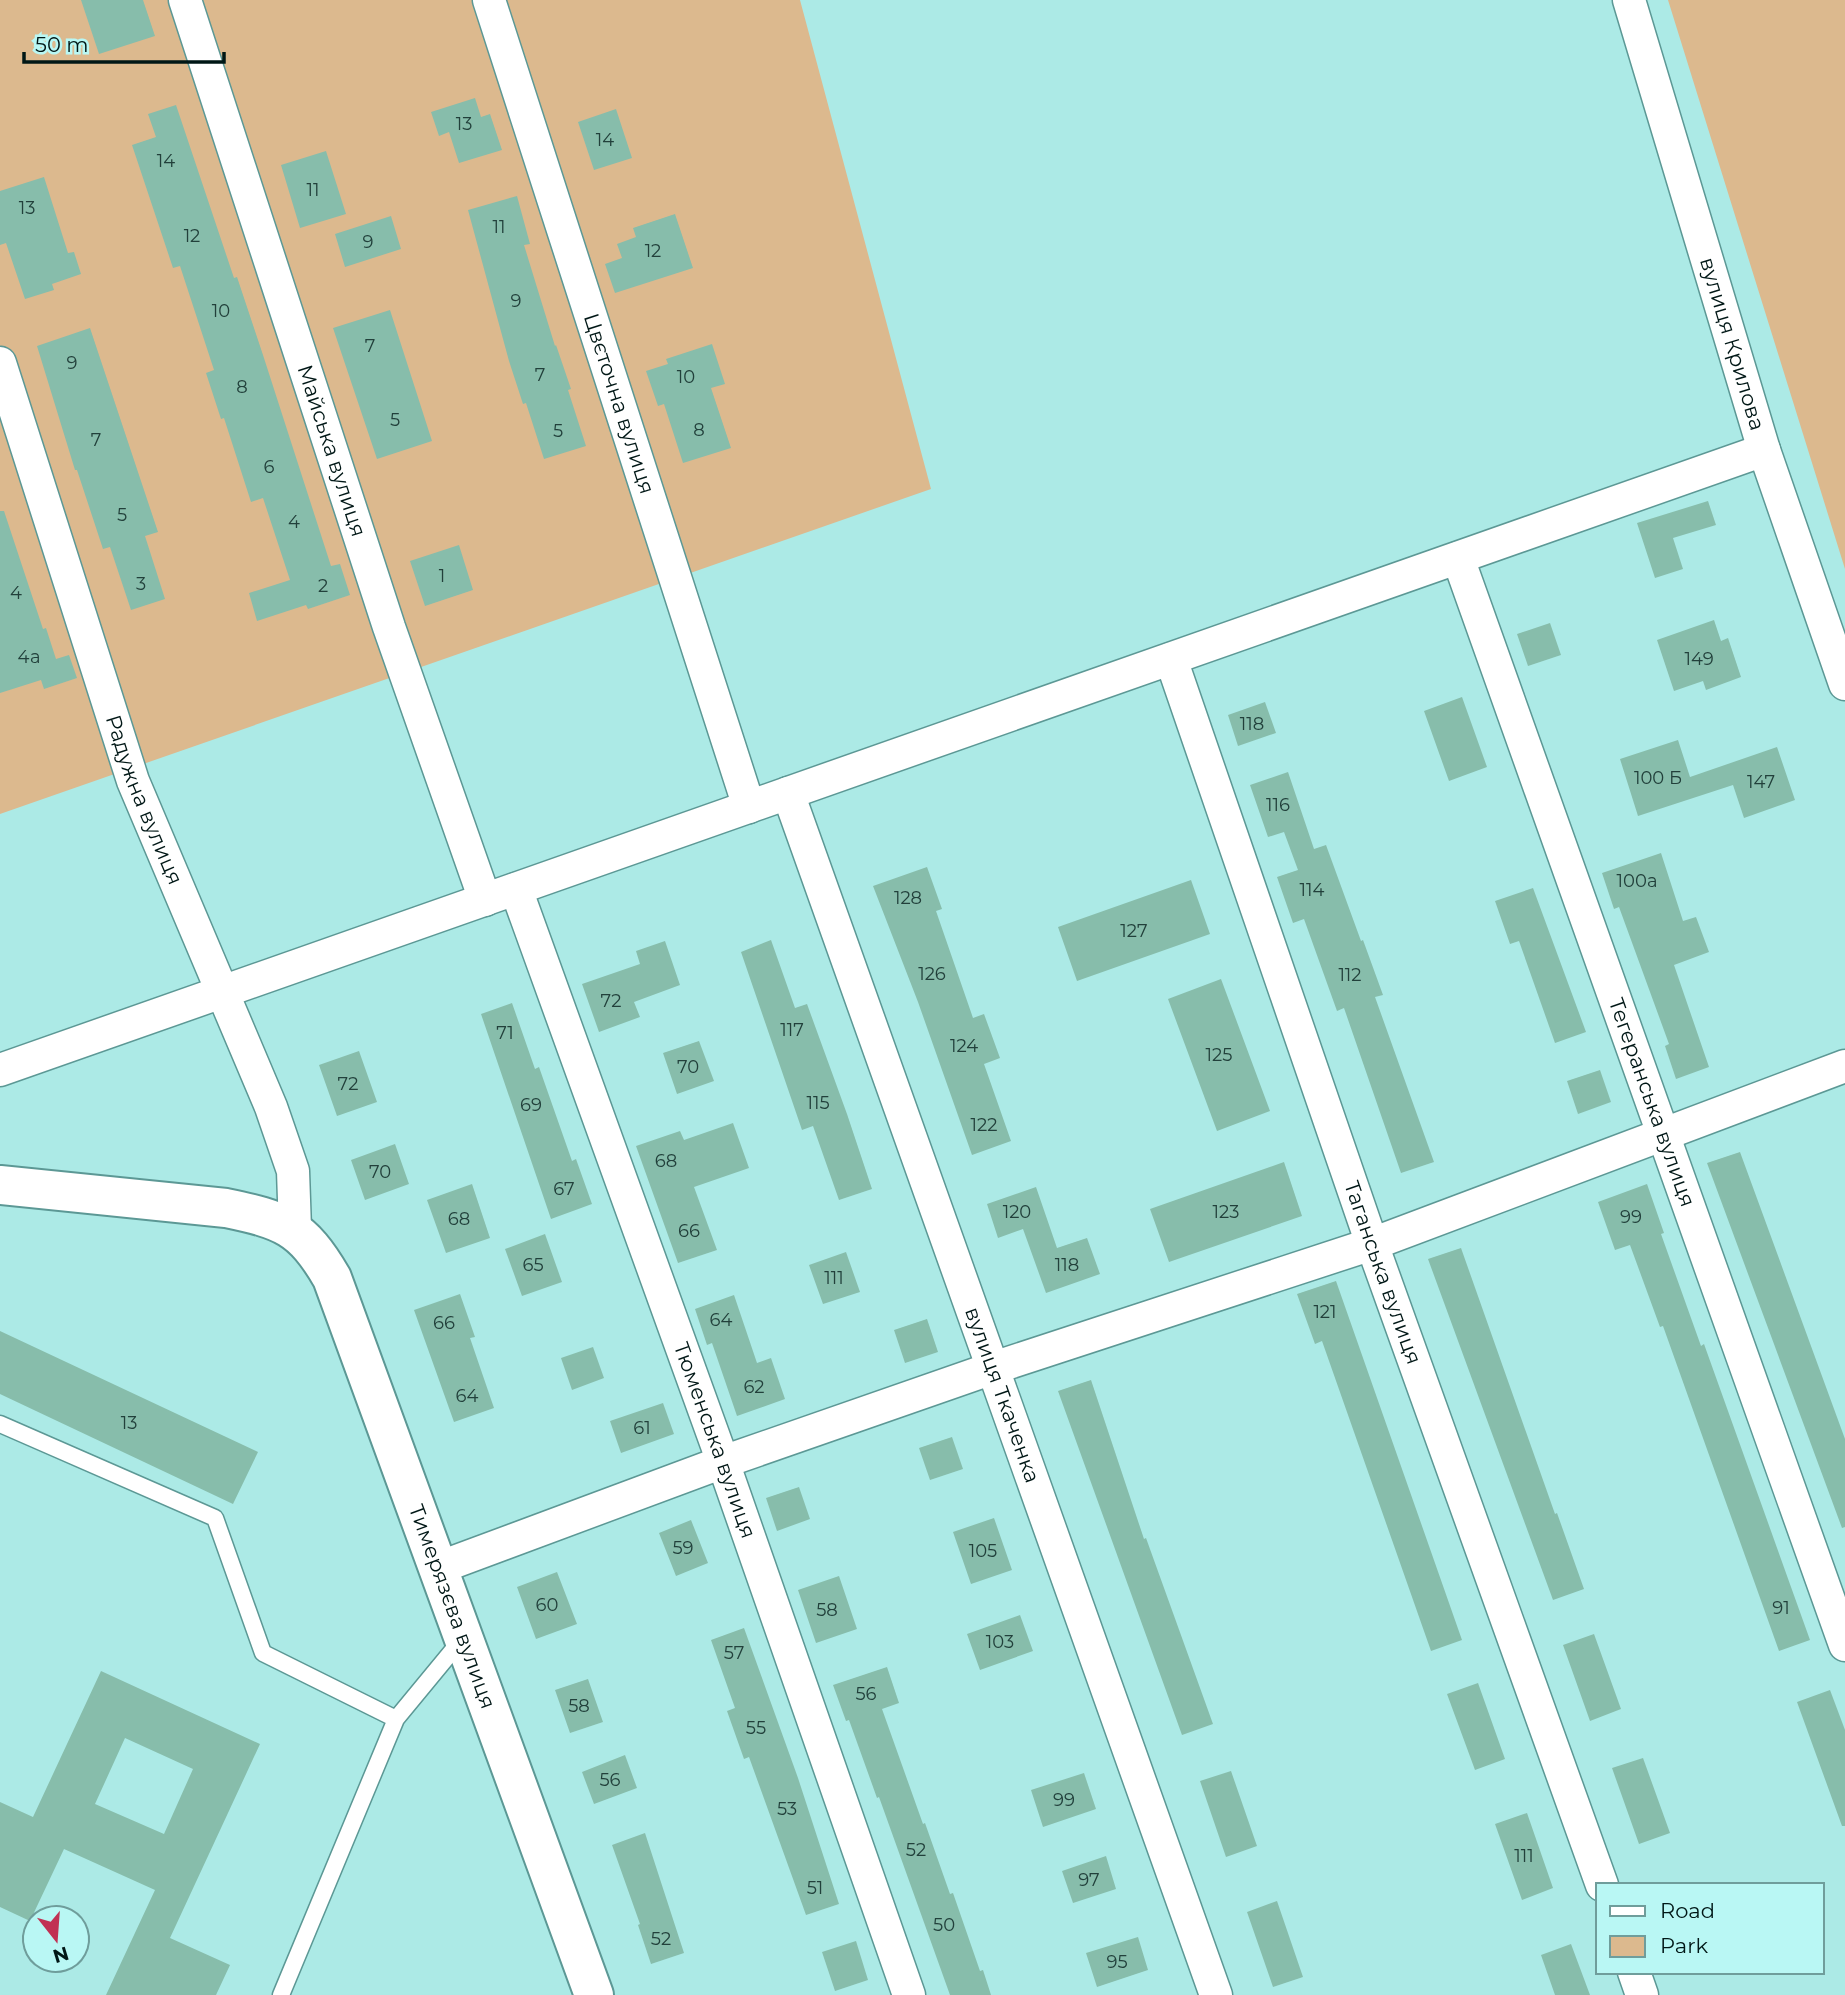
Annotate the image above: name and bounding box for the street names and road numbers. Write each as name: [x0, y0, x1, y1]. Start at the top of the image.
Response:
street label: вулиця Крилова: [1695, 254, 1770, 433]
street label: Цвєточна вулиця: [579, 310, 660, 497]
street label: Майська вулиця: [293, 362, 372, 540]
street label: Радужна вулиця: [101, 712, 188, 888]
street label: Тегеранська вулиця: [1604, 995, 1701, 1210]
street label: Таганська вулиця: [1339, 1177, 1427, 1367]
street label: вулиця Ткаченка: [960, 1304, 1046, 1486]
street label: Тюменська вулиця: [669, 1339, 762, 1541]
street label: Тимерязєва вулиця: [404, 1501, 501, 1712]

